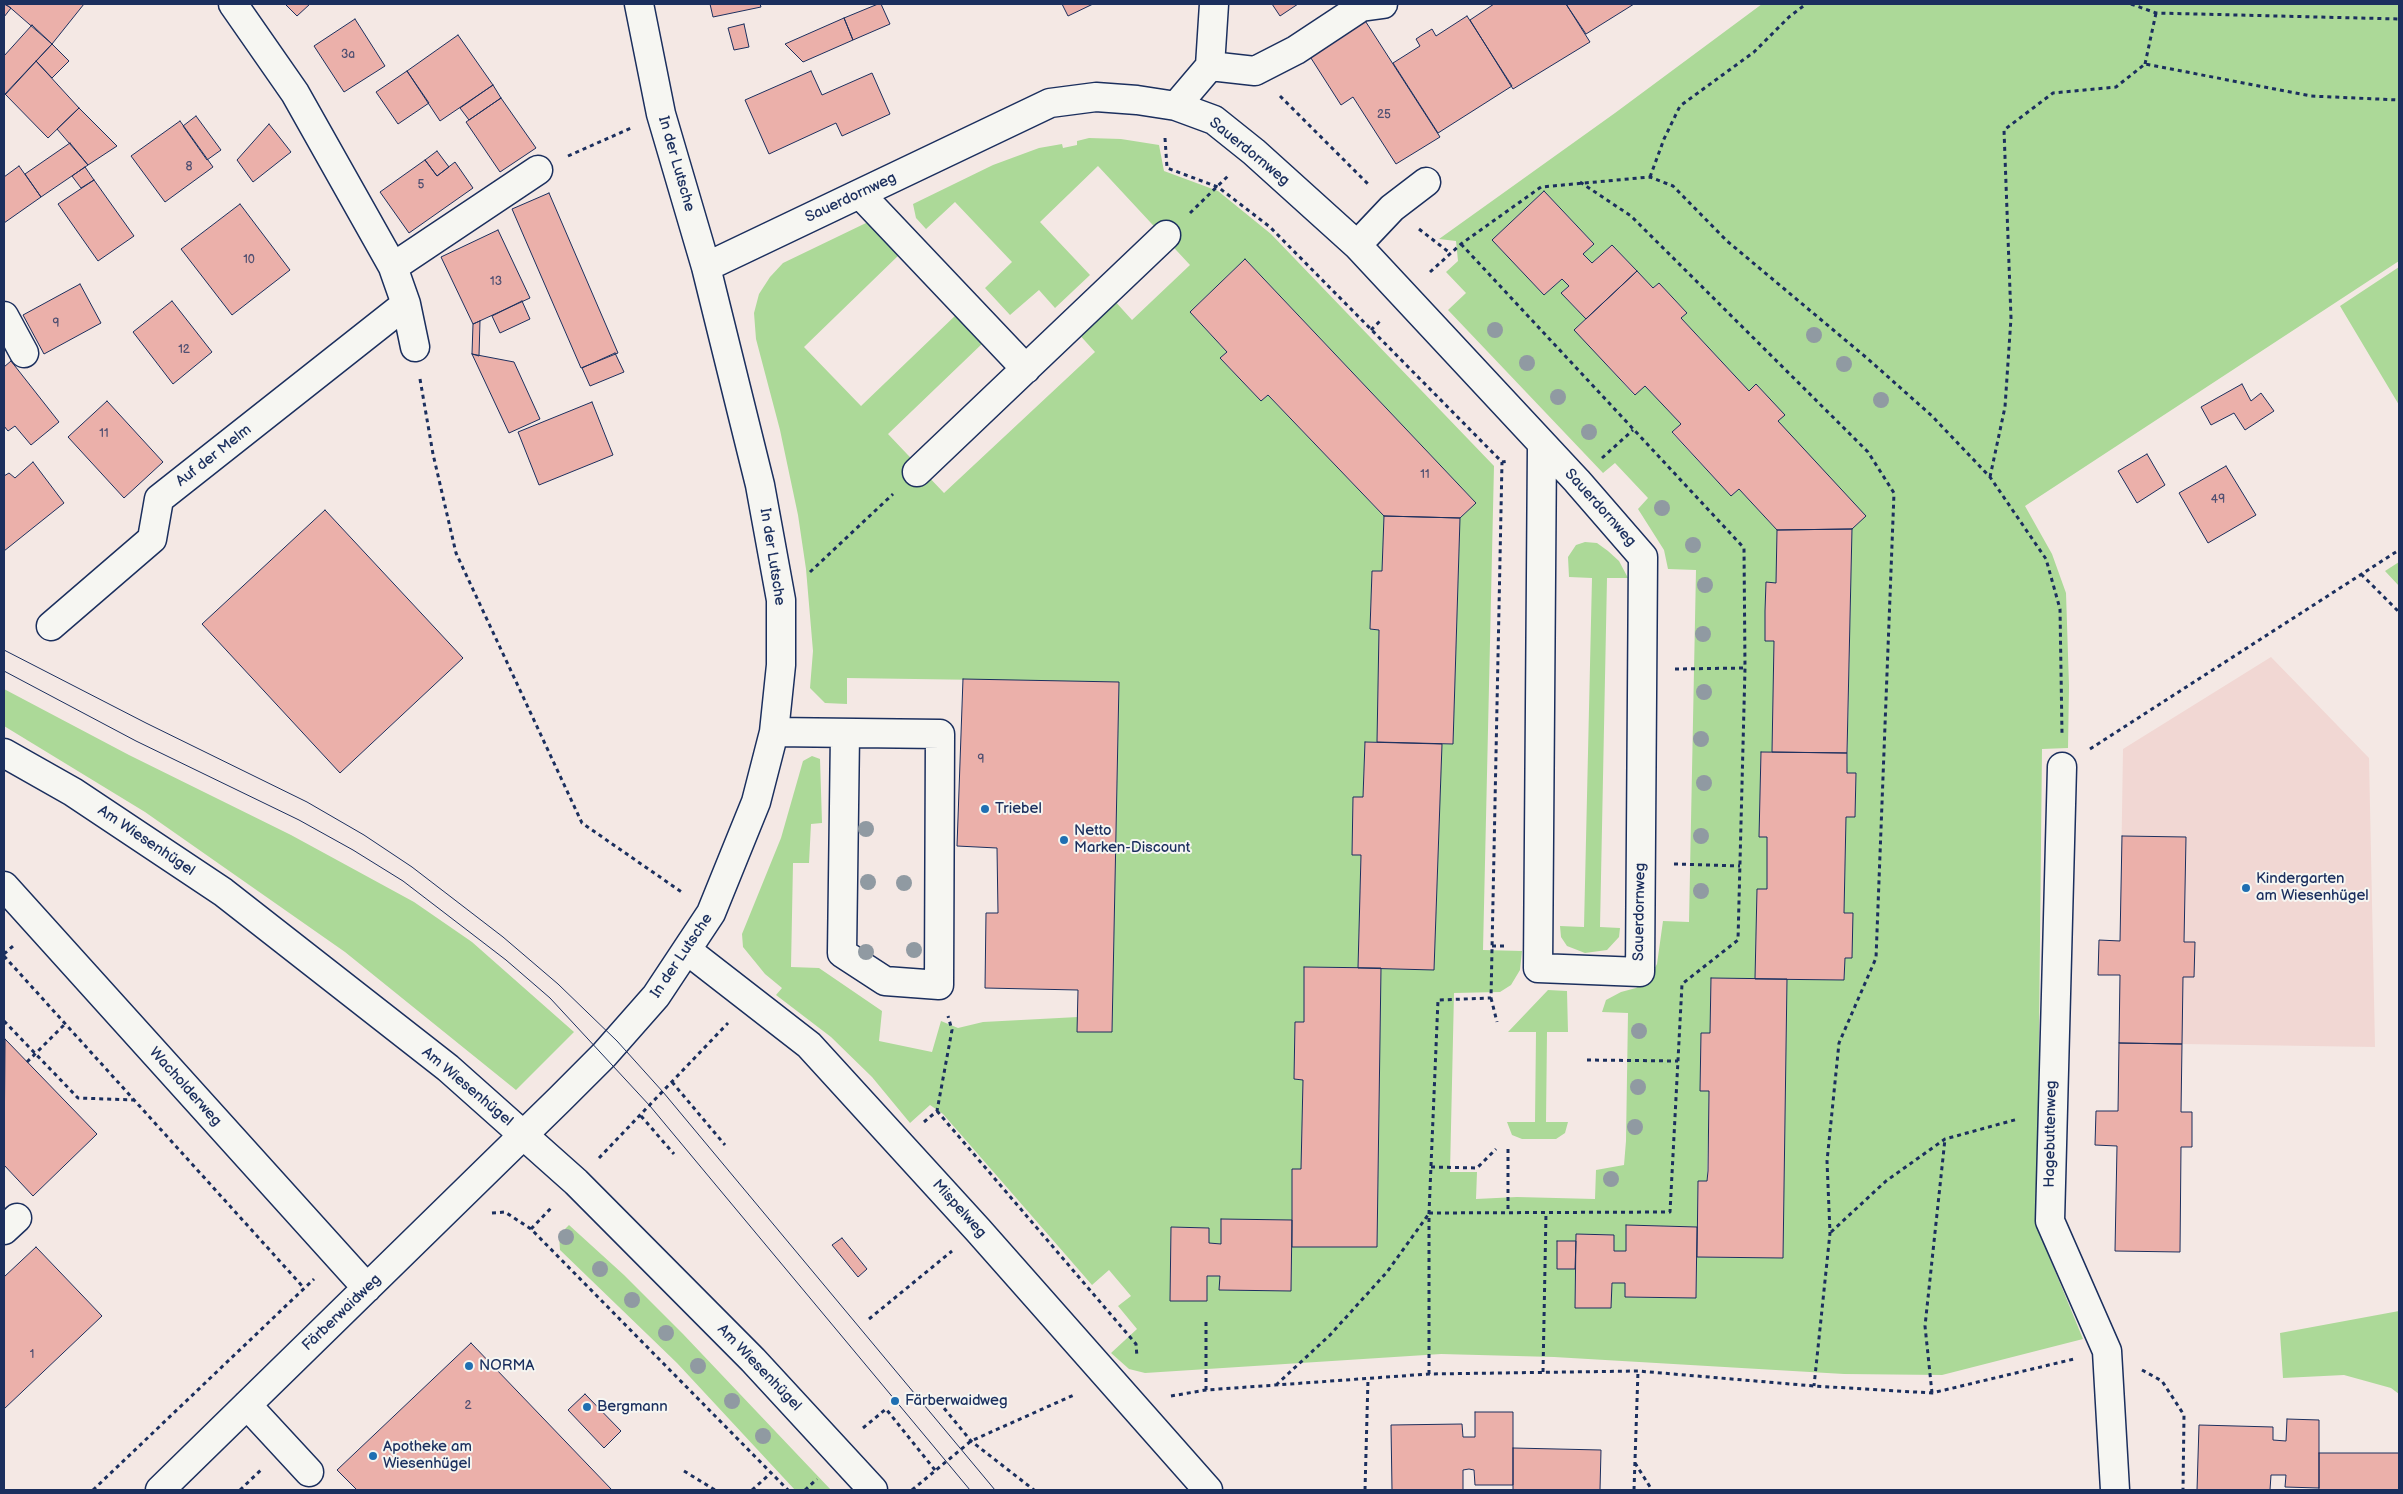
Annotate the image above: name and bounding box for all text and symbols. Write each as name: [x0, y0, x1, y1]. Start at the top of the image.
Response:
house number: 3a: [341, 48, 355, 62]
house number: 25: [1377, 108, 1391, 122]
street label: In der Lutsche: [654, 114, 698, 214]
street label: Sauerdornweg: [1205, 114, 1293, 190]
house number: 8: [186, 160, 192, 174]
street label: Sauerdornweg: [803, 169, 899, 227]
house number: 5: [418, 178, 424, 192]
house number: 10: [243, 253, 255, 267]
house number: 13: [490, 275, 502, 289]
house number: 9: [53, 317, 59, 331]
house number: 12: [178, 343, 190, 357]
street label: Auf der Melm: [173, 421, 255, 491]
house number: 11: [99, 427, 109, 441]
street label: Sauerdornweg: [1560, 465, 1640, 551]
house number: 11: [1420, 468, 1430, 482]
house number: 49: [2211, 493, 2225, 507]
street label: In der Lutsche: [755, 507, 789, 607]
house number: 9: [978, 753, 984, 767]
place label: Triebel: [995, 800, 1042, 818]
street label: Am Wiesenhügel: [94, 802, 198, 880]
marker: Triebel: [979, 803, 991, 815]
place label: Netto Marken-Discount: [1074, 822, 1190, 857]
marker: Netto Marken-Discount: [1058, 834, 1070, 846]
street label: Sauerdornweg: [1630, 863, 1650, 961]
place label: Kindergarten am Wiesenhügel: [2256, 870, 2369, 905]
marker: Kindergarten am Wiesenhügel: [2240, 882, 2252, 894]
street label: In der Lutsche: [647, 910, 717, 1002]
street label: Wacholderweg: [145, 1044, 225, 1130]
street label: Am Wiesenhügel: [418, 1044, 516, 1130]
street label: Hagebuttenweg: [2041, 1080, 2061, 1188]
street label: Mispelweg: [928, 1176, 990, 1242]
street label: Färberwaidweg: [299, 1271, 385, 1355]
street label: Am Wiesenhügel: [713, 1321, 805, 1415]
house number: 1: [30, 1348, 34, 1362]
place label: NORMA: [479, 1357, 534, 1375]
marker: NORMA: [463, 1360, 475, 1372]
place label: Färberwaidweg: [905, 1392, 1008, 1410]
marker: Färberwaidweg: [889, 1395, 901, 1407]
place label: Bergmann: [597, 1398, 668, 1416]
house number: 2: [464, 1399, 472, 1413]
marker: Bergmann: [581, 1401, 593, 1413]
place label: Apotheke am Wiesenhügel: [383, 1438, 472, 1473]
marker: Apotheke am Wiesenhügel: [367, 1450, 379, 1462]

